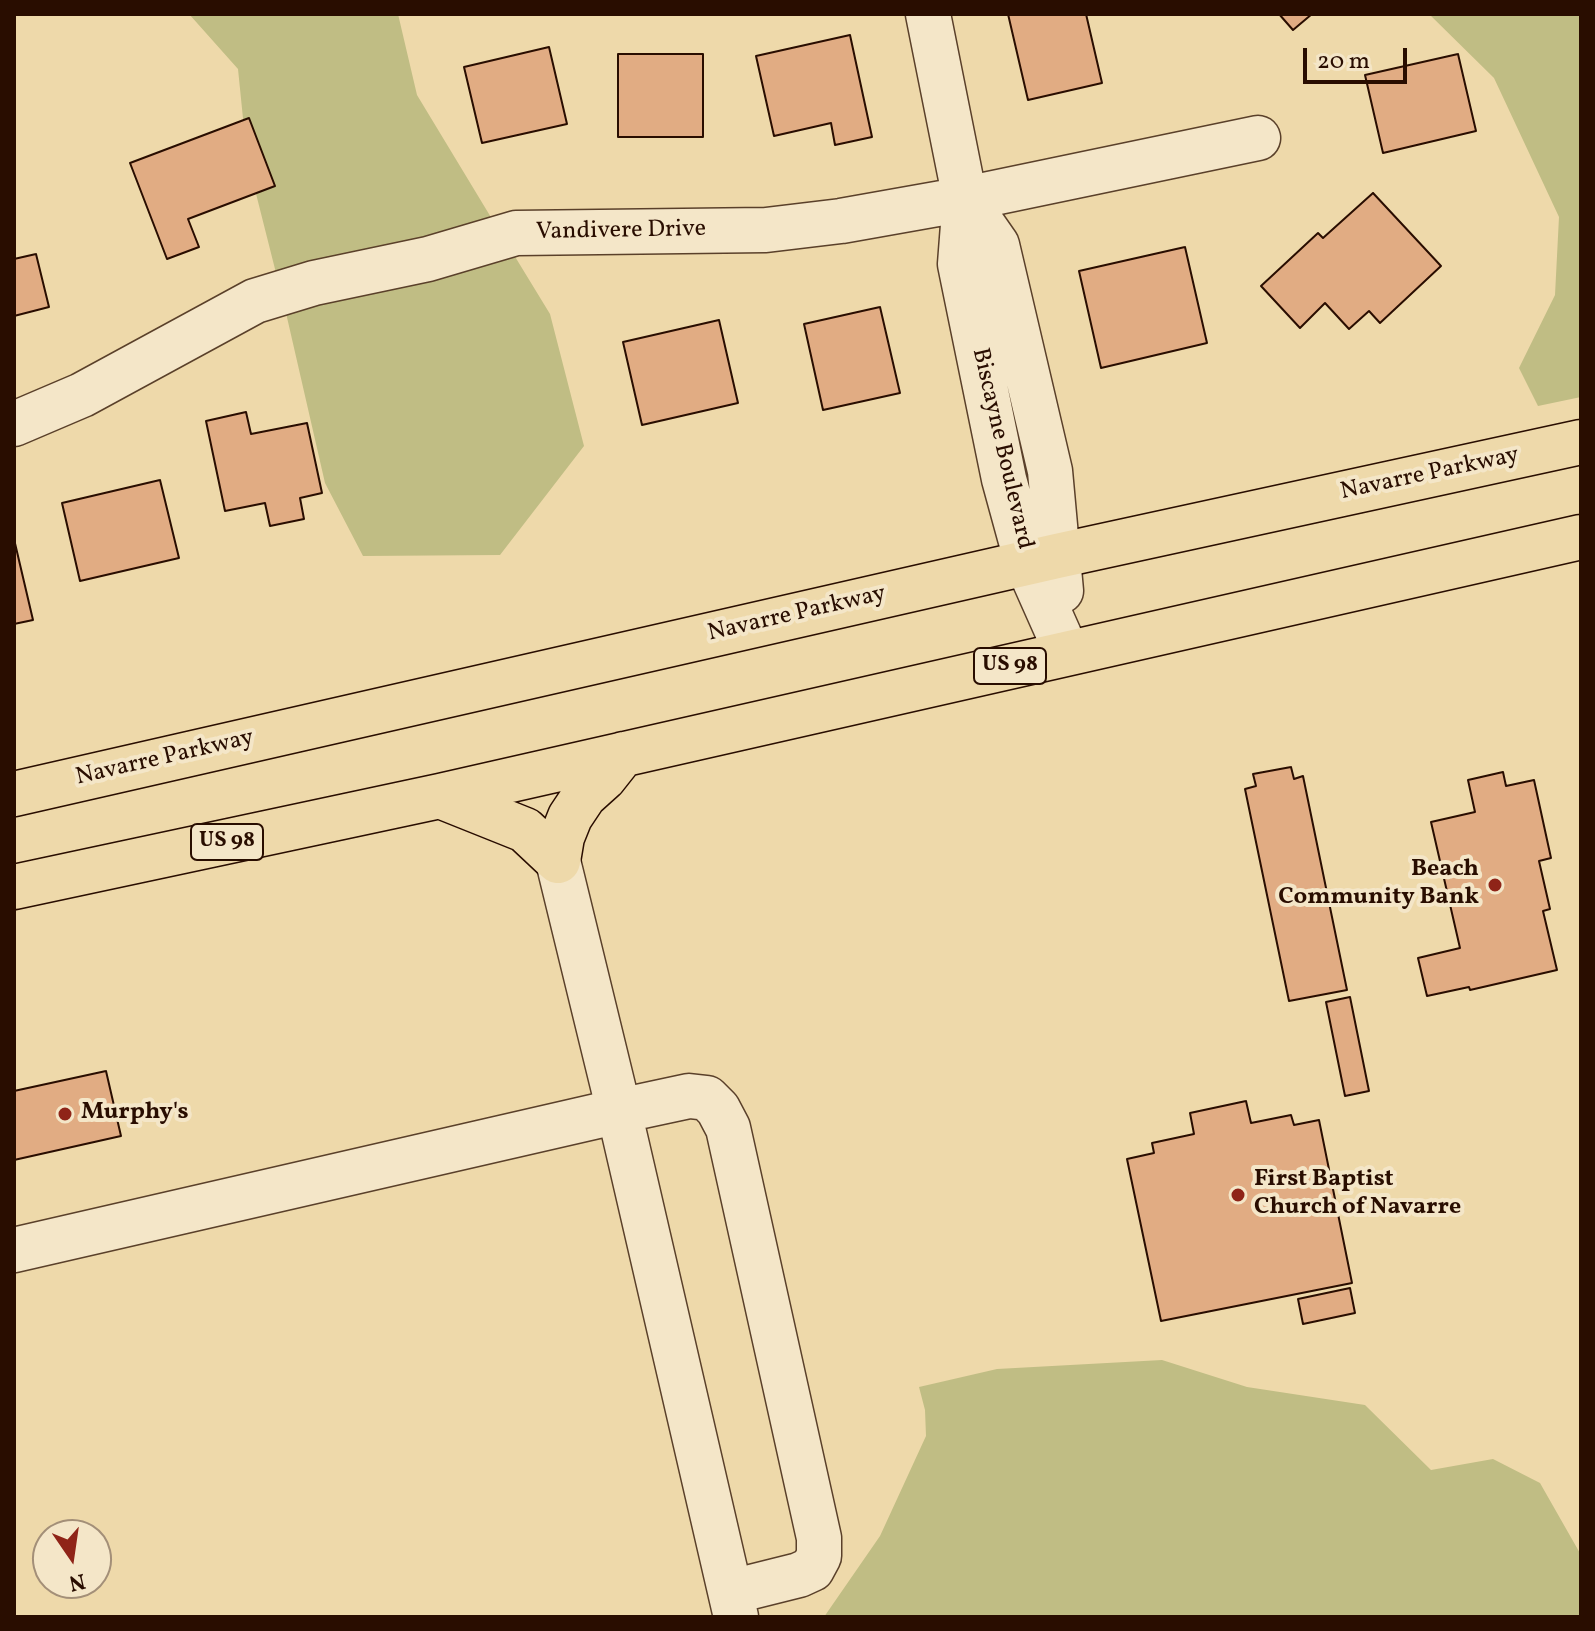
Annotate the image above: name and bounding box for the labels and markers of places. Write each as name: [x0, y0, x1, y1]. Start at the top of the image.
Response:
place label: Beach Community Bank: [1278, 857, 1479, 913]
marker: Beach Community Bank: [1486, 876, 1504, 894]
place label: Murphy's: [81, 1100, 189, 1128]
marker: Murphy's: [56, 1105, 74, 1123]
place label: First Baptist Church of Navarre: [1254, 1167, 1461, 1223]
marker: First Baptist Church of Navarre: [1229, 1186, 1247, 1204]

